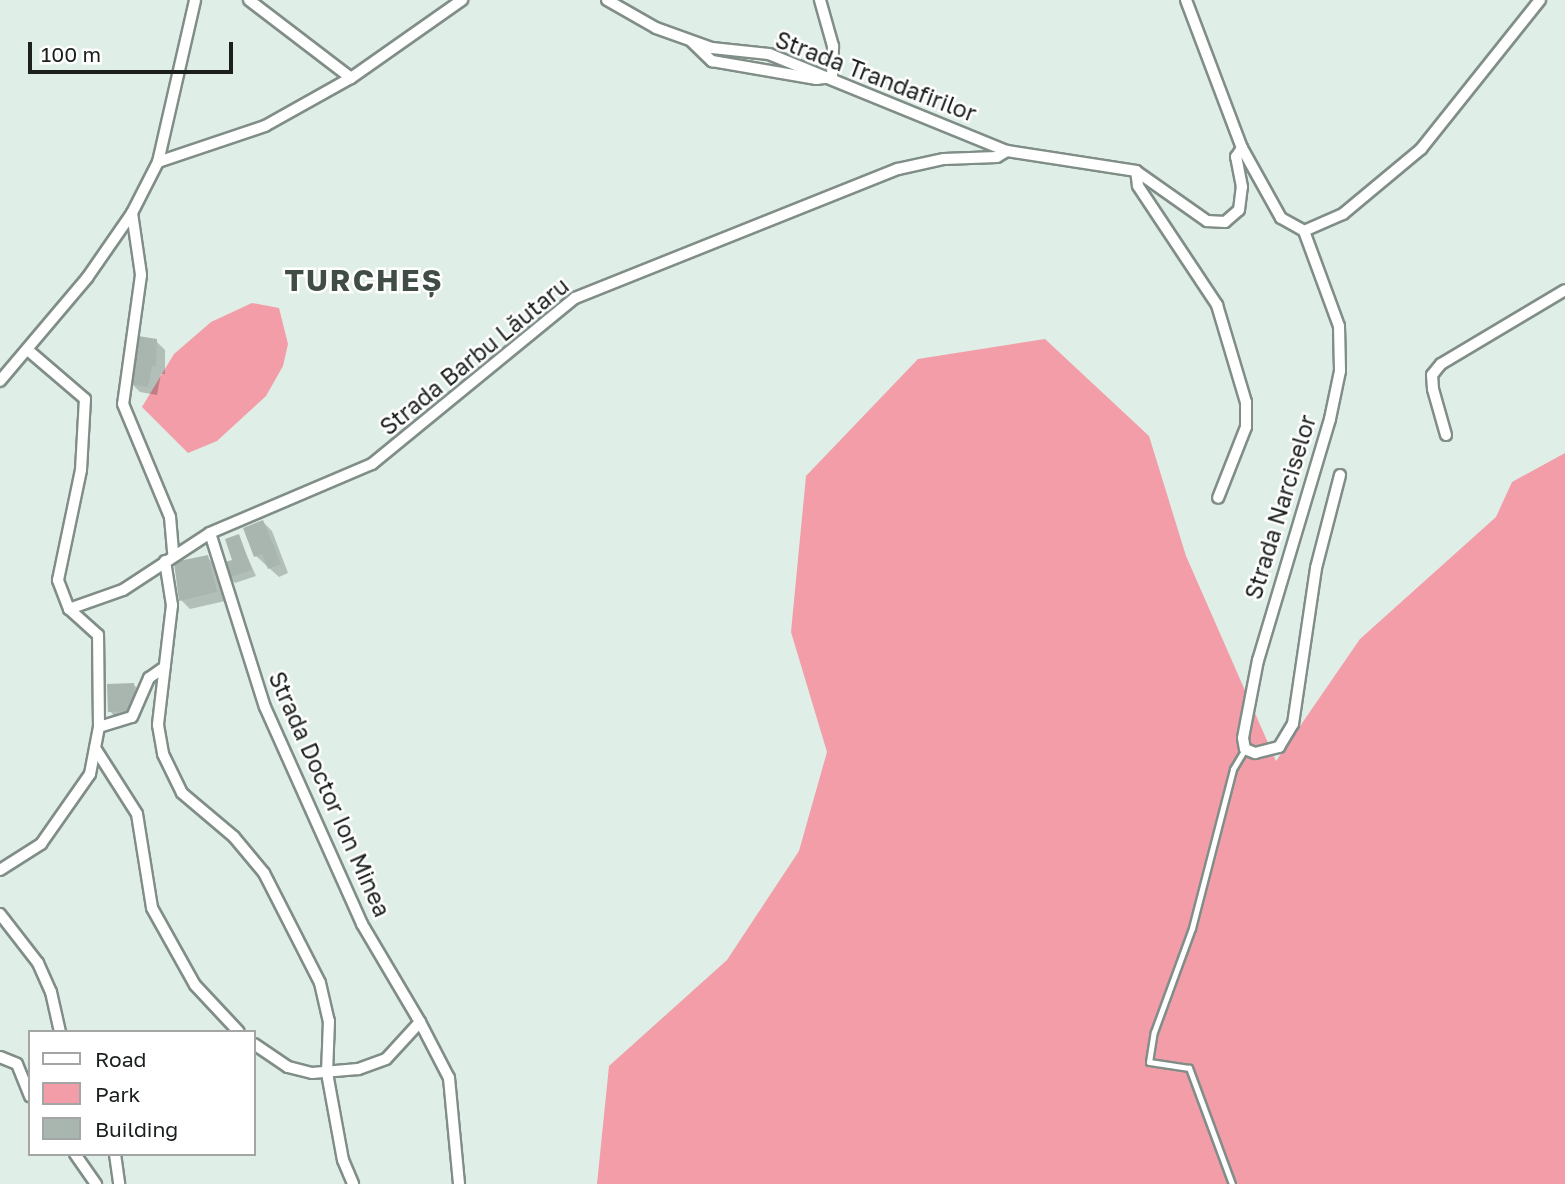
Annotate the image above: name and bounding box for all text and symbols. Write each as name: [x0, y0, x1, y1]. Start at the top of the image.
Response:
street label: Strada Trandafirilor: [772, 25, 980, 127]
scale bar: [32, 28, 236, 72]
text: 100 m: [41, 41, 101, 67]
district label: TURCHEȘ: [285, 262, 443, 298]
street label: Strada Barbu Lăutaru: [374, 271, 574, 441]
street label: Strada Narciselor: [1239, 411, 1321, 603]
street label: Strada Doctor Ion Minea: [263, 667, 397, 921]
legend: [28, 1030, 256, 1156]
text: Road: [95, 1046, 146, 1072]
text: Park: [95, 1081, 140, 1107]
text: Building: [95, 1116, 178, 1142]

